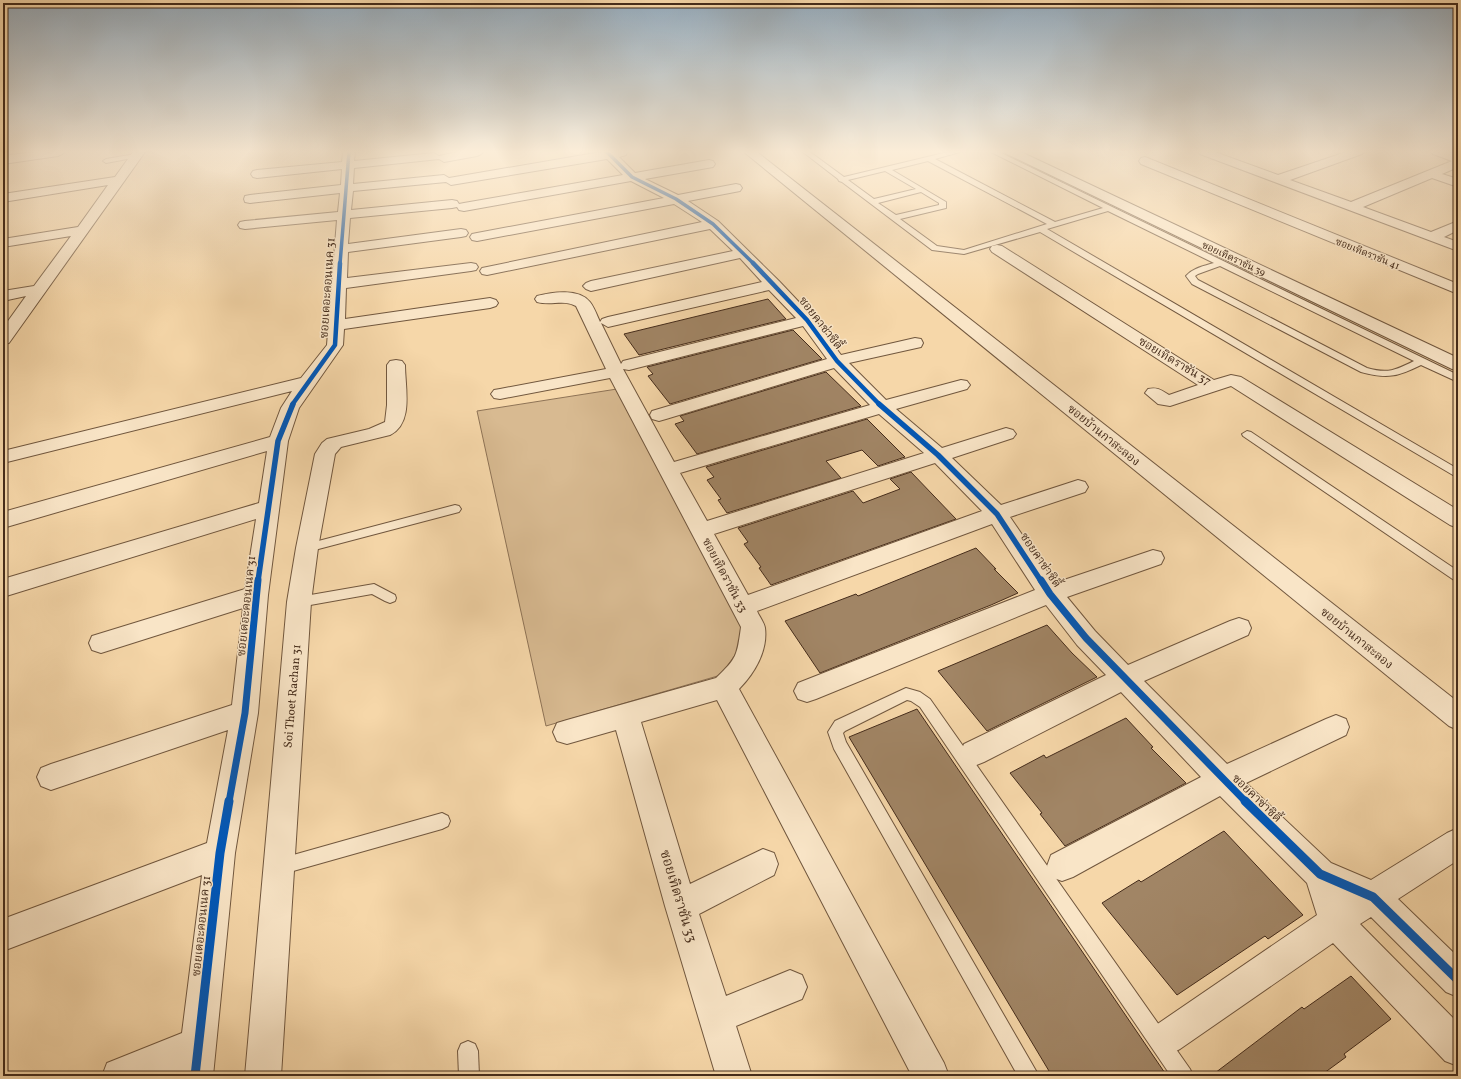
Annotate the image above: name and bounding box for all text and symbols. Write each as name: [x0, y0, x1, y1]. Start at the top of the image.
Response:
street label: ซอยเทิดราชัน 41: [1333, 235, 1402, 273]
street label: ซอยเดอะคอนเนค 31: [316, 237, 340, 339]
street label: ซอยเทิดราชัน 39: [1200, 238, 1268, 280]
street label: ซอยคาซ่าซิตี้: [794, 293, 848, 354]
street label: ซอยเทิดราชัน 37: [1135, 334, 1214, 390]
street label: ซอยบ้านกาสะลอง: [1064, 401, 1143, 470]
street label: ซอยคาซ่าซิตี้: [1016, 529, 1067, 592]
street label: ซอยเทิดราชัน 33: [698, 535, 751, 616]
street label: ซอยเดอะคอนเนค 31: [234, 555, 260, 657]
street label: ซอยบ้านกาสะลอง: [1317, 604, 1396, 673]
street label: Soi Thoet Rachan 31: [280, 644, 305, 749]
street label: ซอยคาซ่าซิตี้: [1228, 770, 1287, 827]
street label: ซอยเทิดราชัน 33: [654, 848, 701, 945]
street label: ซอยเดอะคอนเนค 31: [189, 875, 215, 977]

